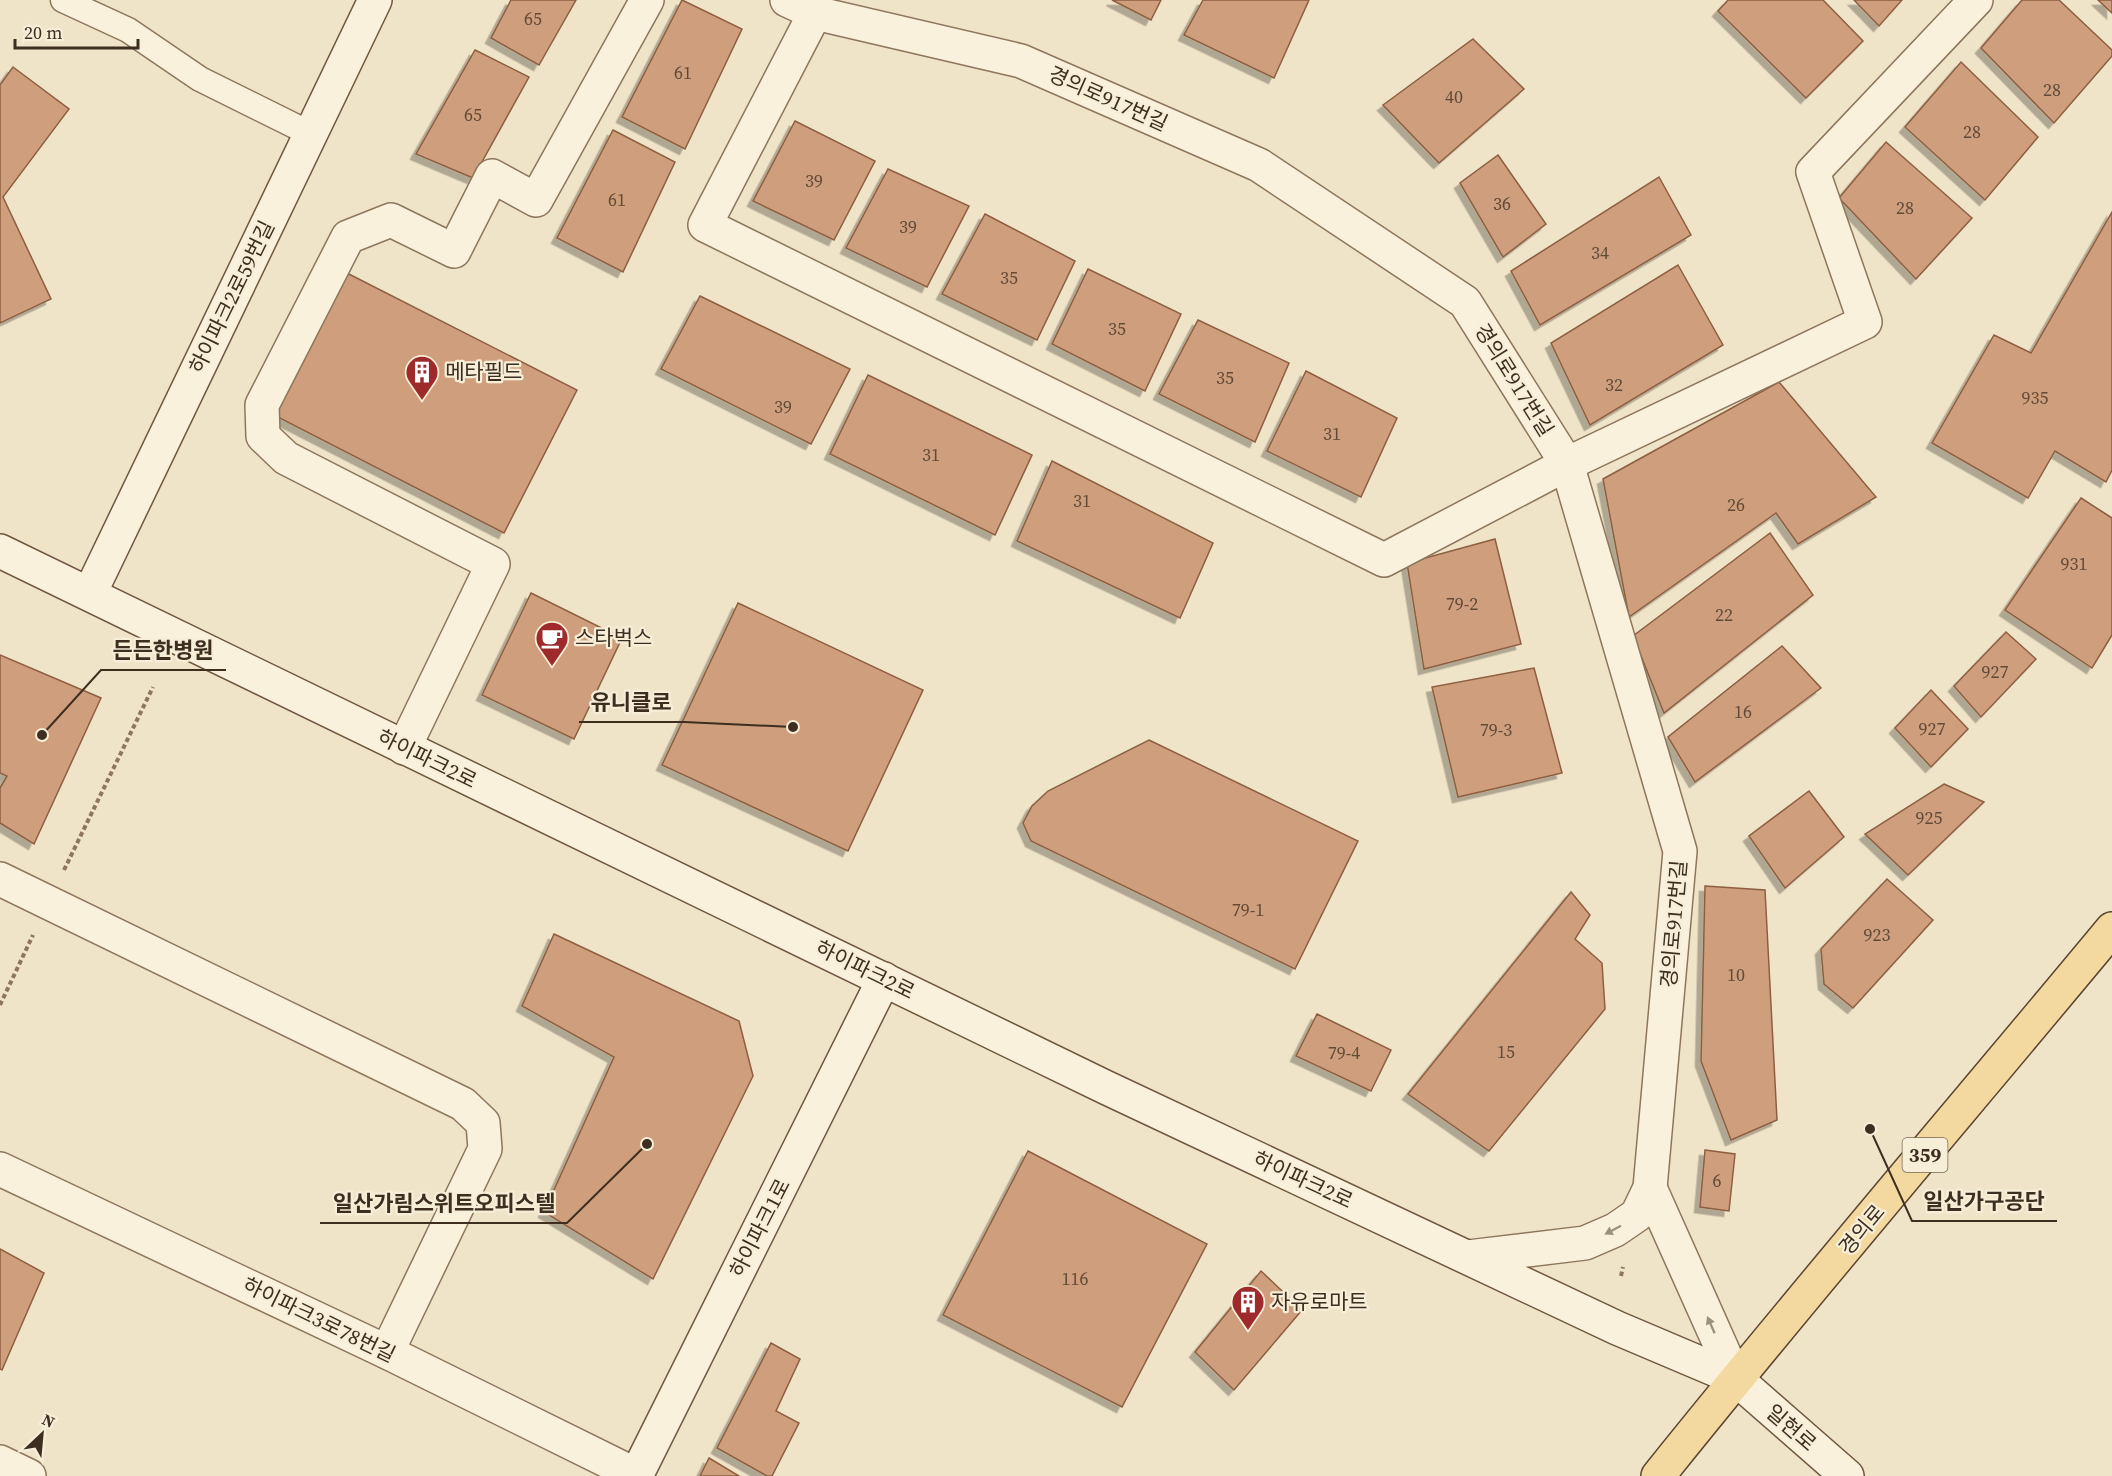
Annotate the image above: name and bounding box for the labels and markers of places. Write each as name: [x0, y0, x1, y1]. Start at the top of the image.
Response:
building icon: 메타필드: [404, 354, 440, 401]
place label: 메타필드: [445, 357, 522, 386]
cafe icon: 스타벅스: [534, 620, 570, 667]
place label: 스타벅스: [575, 623, 652, 652]
callout: 든든한병원: [101, 630, 226, 670]
callout: 유니클로: [579, 682, 684, 722]
callout: 일산가구공단: [1912, 1181, 2057, 1221]
callout: 일산가림스위트오피스텔: [320, 1183, 567, 1223]
building icon: 자유로마트: [1230, 1284, 1266, 1331]
place label: 자유로마트: [1271, 1287, 1368, 1316]

